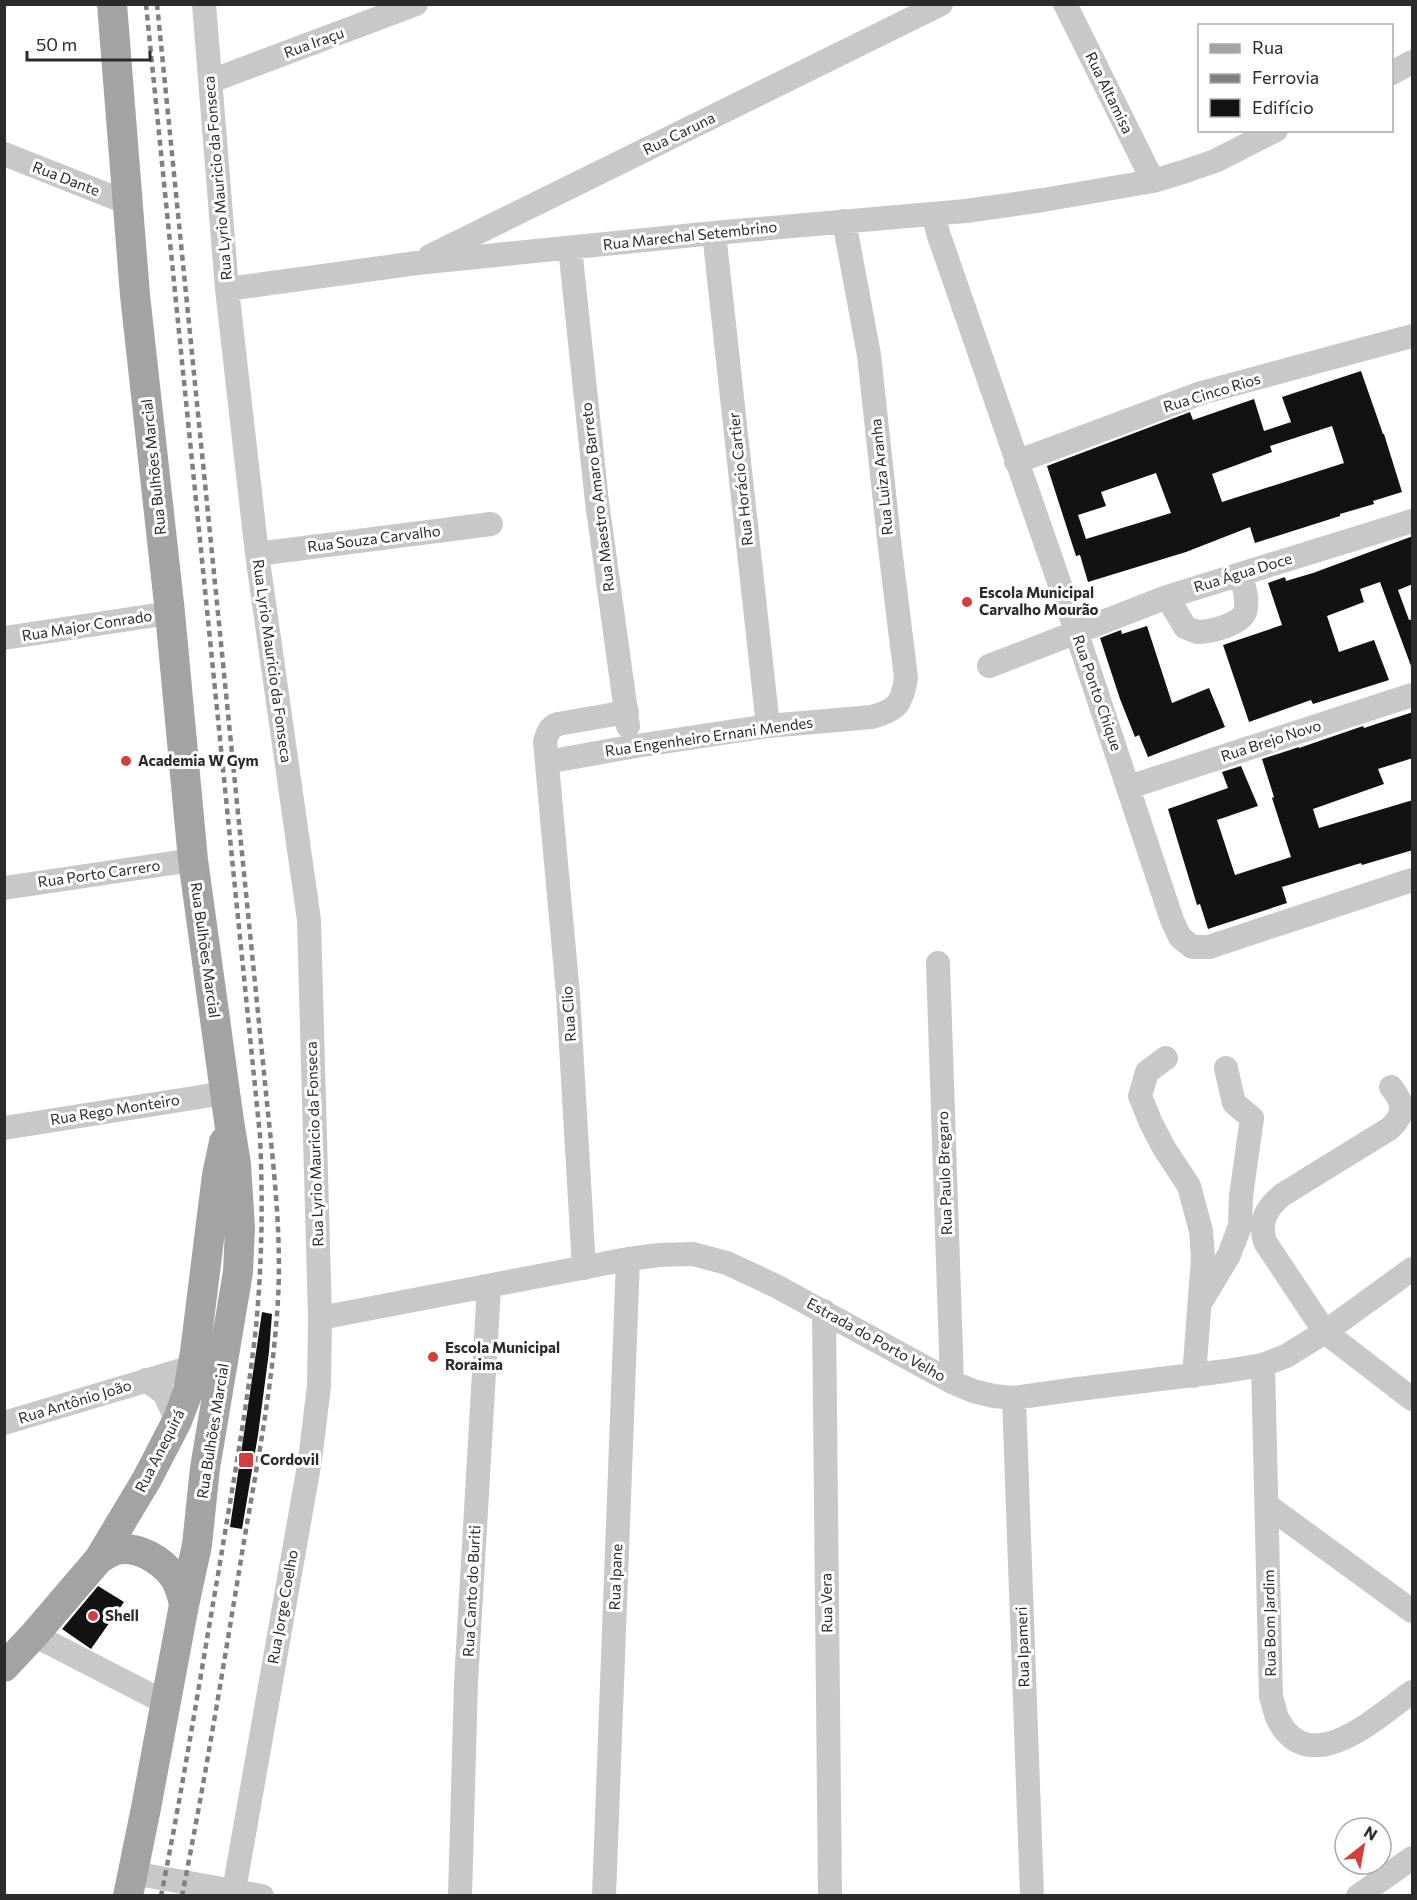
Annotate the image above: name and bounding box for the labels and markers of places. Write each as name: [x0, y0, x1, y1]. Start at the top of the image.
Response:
place label: Escola Municipal Carvalho Mourão: [979, 583, 1099, 618]
marker: Escola Municipal Carvalho Mourão: [960, 595, 974, 609]
place label: Academia W Gym: [138, 751, 259, 769]
marker: Academia W Gym: [119, 754, 133, 768]
place label: Escola Municipal Roraima: [445, 1338, 560, 1373]
marker: Escola Municipal Roraima: [426, 1350, 440, 1364]
place label: Cordovil: [260, 1450, 319, 1468]
marker: Cordovil: [237, 1451, 255, 1469]
place label: Shell: [105, 1606, 139, 1624]
marker: Shell: [86, 1609, 100, 1623]

